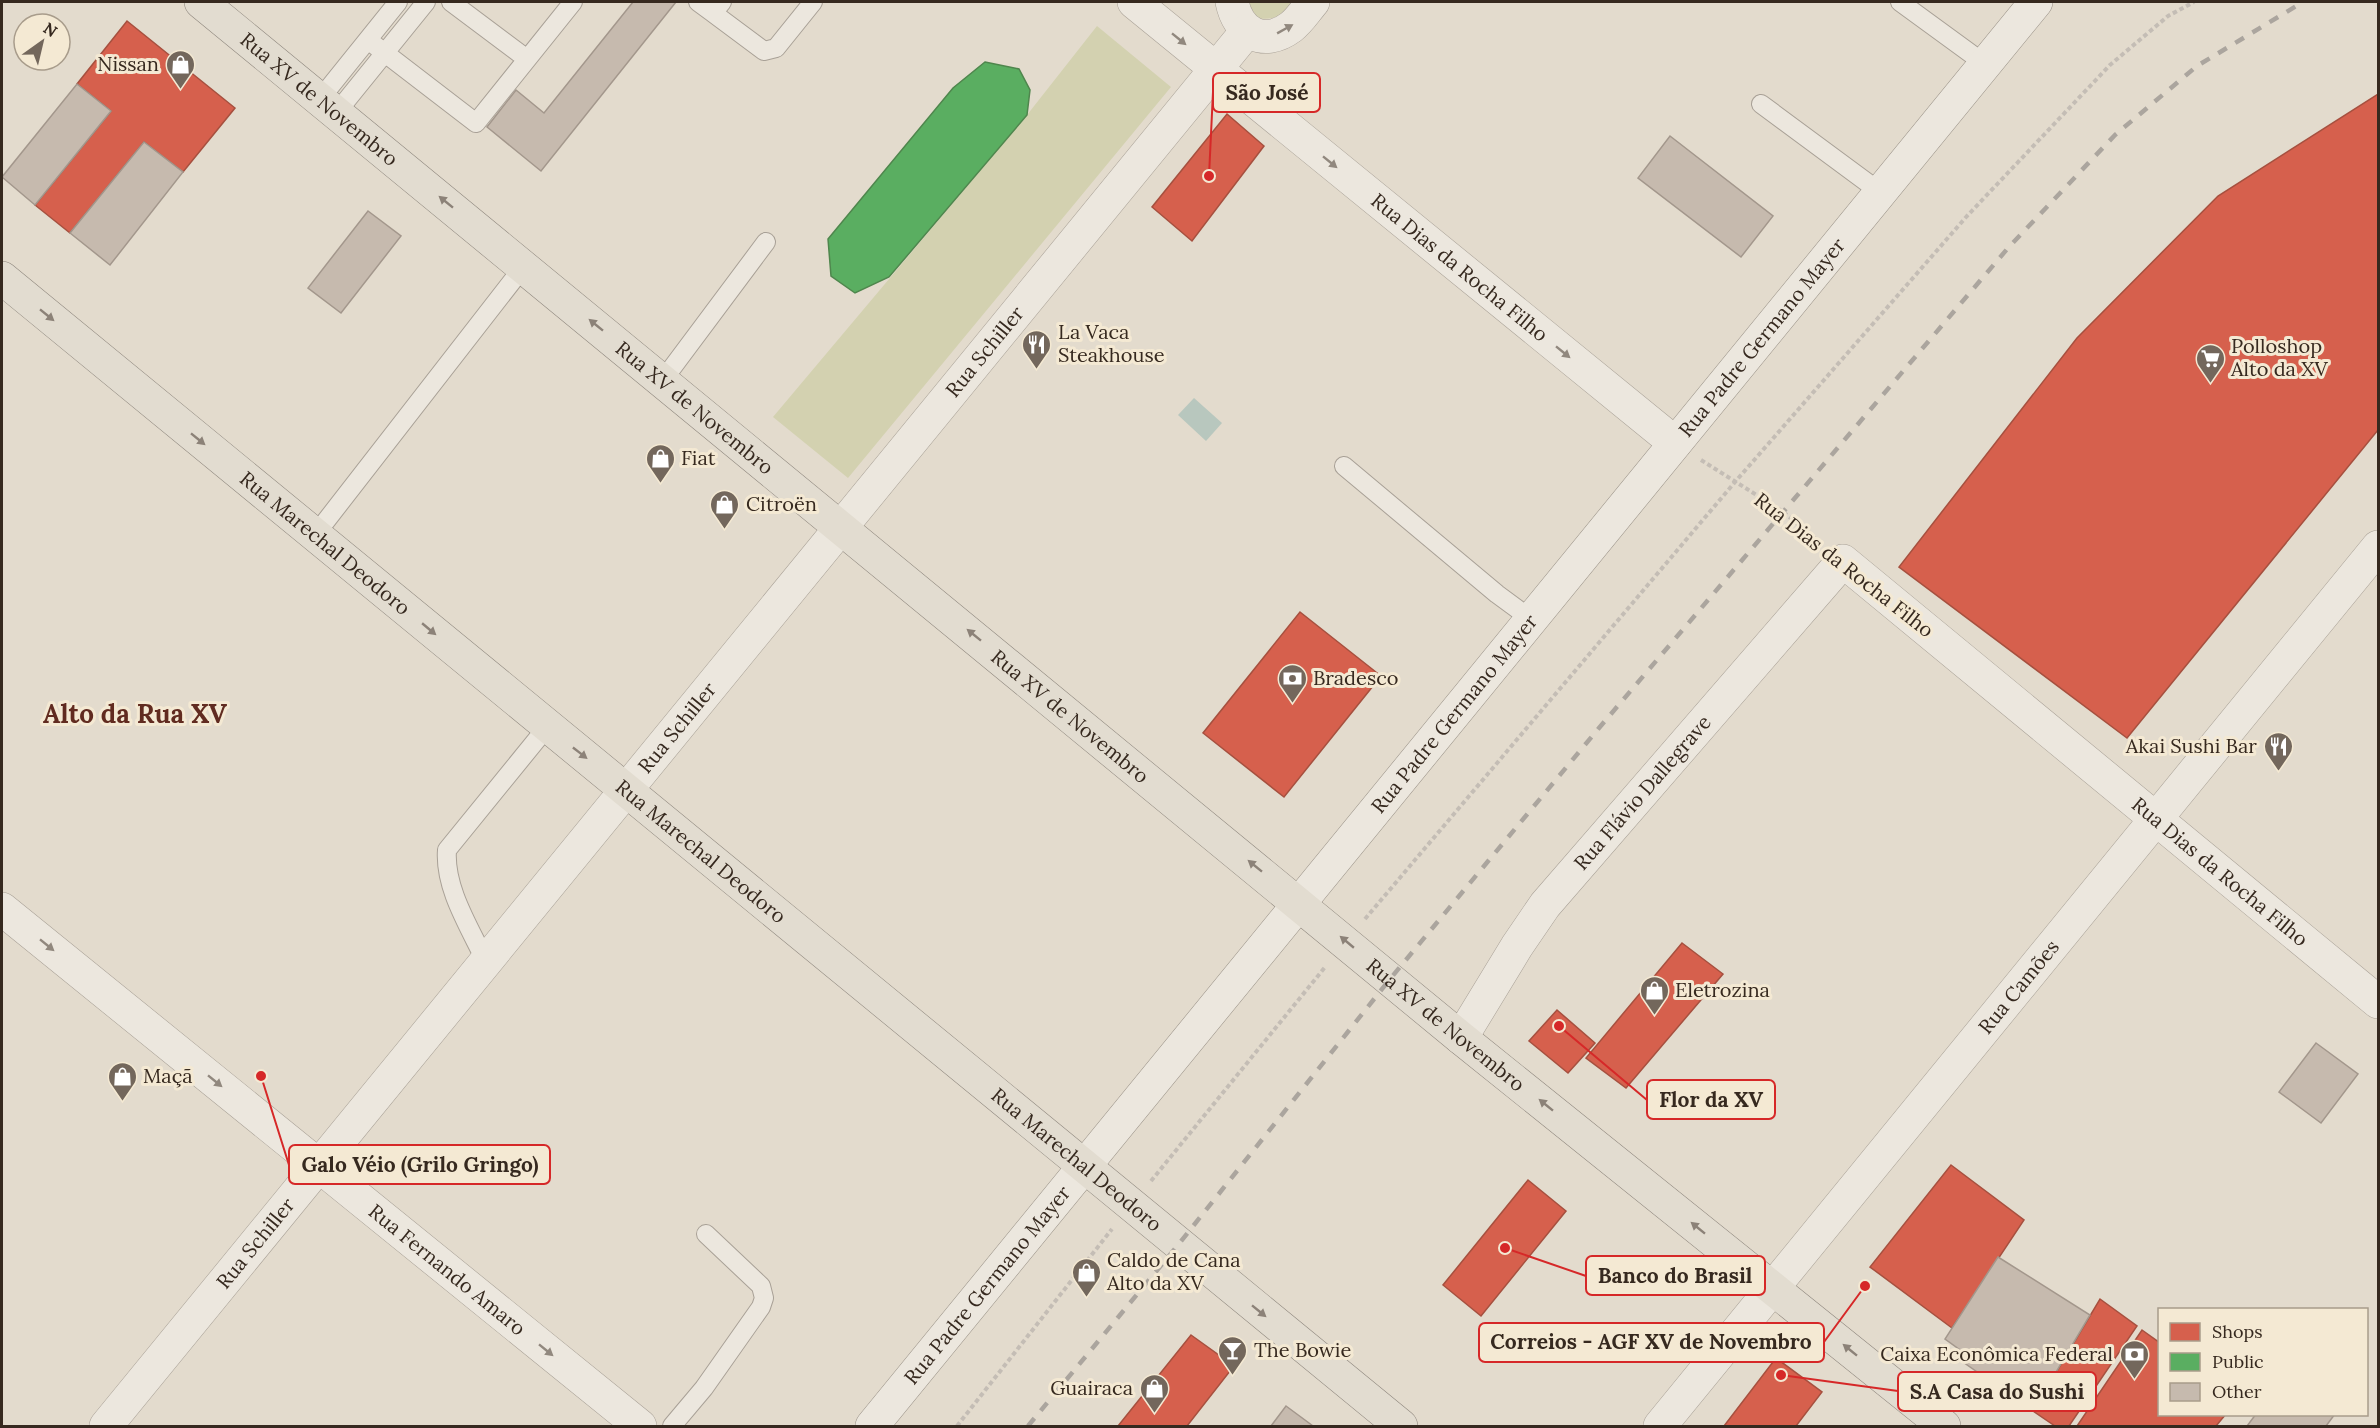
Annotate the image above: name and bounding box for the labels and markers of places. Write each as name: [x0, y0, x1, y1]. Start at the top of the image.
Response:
shop icon: Nissan: [164, 48, 196, 90]
place label: Nissan: [97, 51, 159, 76]
callout: São José: [1213, 73, 1320, 112]
place label: La Vaca Steakhouse: [1058, 319, 1165, 367]
restaurant icon: La Vaca Steakhouse: [1021, 328, 1053, 370]
place label: Polloshop Alto da XV: [2230, 333, 2328, 381]
supermarket icon: Polloshop Alto da XV: [2194, 342, 2226, 384]
shop icon: Fiat: [644, 442, 676, 484]
place label: Fiat: [681, 445, 716, 470]
shop icon: Citroën: [709, 488, 741, 530]
place label: Citroën: [746, 491, 817, 516]
bank icon: Bradesco: [1276, 662, 1308, 704]
place label: Bradesco: [1313, 665, 1398, 690]
restaurant icon: Akai Sushi Bar: [2262, 730, 2294, 772]
place label: Akai Sushi Bar: [2125, 733, 2257, 758]
shop icon: Eletrozina: [1638, 974, 1670, 1016]
place label: Eletrozina: [1675, 977, 1770, 1002]
shop icon: Maçã: [106, 1060, 138, 1102]
place label: Maçã: [143, 1063, 193, 1088]
callout: Flor da XV: [1647, 1080, 1775, 1119]
callout: Galo Véio (Grilo Gringo): [289, 1145, 550, 1184]
place label: Caldo de Cana Alto da XV: [1106, 1247, 1240, 1295]
shop icon: Caldo de Cana Alto da XV: [1070, 1256, 1102, 1298]
callout: Banco do Brasil: [1586, 1256, 1765, 1295]
callout: Correios - AGF XV de Novembro: [1479, 1323, 1824, 1362]
bar icon: The Bowie: [1217, 1334, 1249, 1376]
place label: The Bowie: [1254, 1337, 1351, 1362]
bank icon: Caixa Econômica Federal: [2118, 1338, 2150, 1380]
place label: Caixa Econômica Federal: [1880, 1341, 2113, 1366]
shop icon: Guairaca: [1138, 1372, 1170, 1414]
callout: S.A Casa do Sushi: [1898, 1372, 2096, 1411]
place label: Guairaca: [1050, 1375, 1133, 1400]

